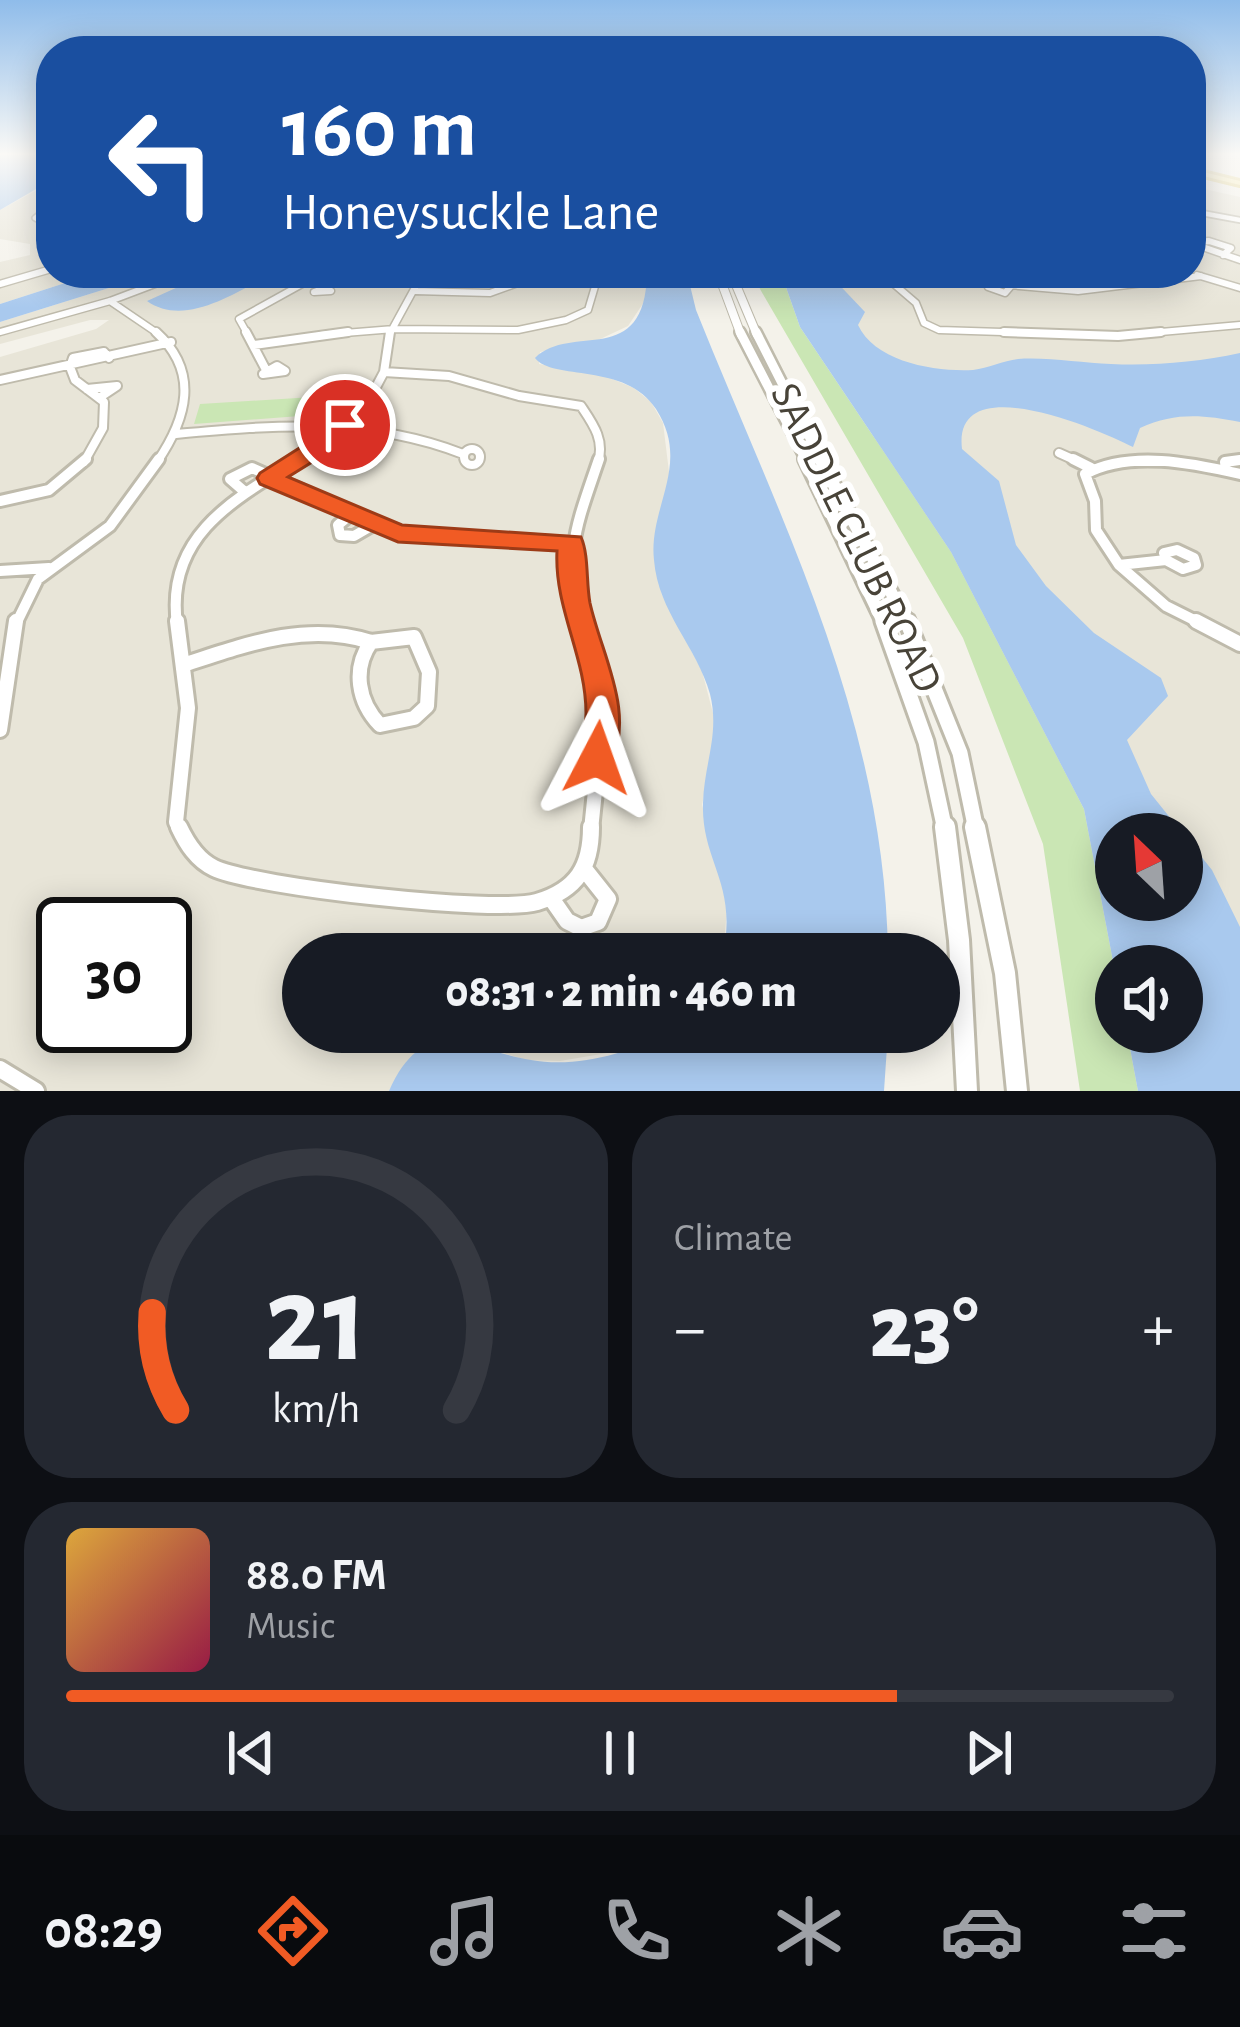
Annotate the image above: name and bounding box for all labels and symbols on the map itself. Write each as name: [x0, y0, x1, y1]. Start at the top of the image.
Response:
pin: [294, 374, 396, 476]
street label: SADDLE CLUB ROAD: [763, 377, 949, 699]
position arrow: [534, 695, 660, 821]
north arrow: [1095, 813, 1203, 921]
speed limit sign: 30: [36, 897, 192, 1053]

